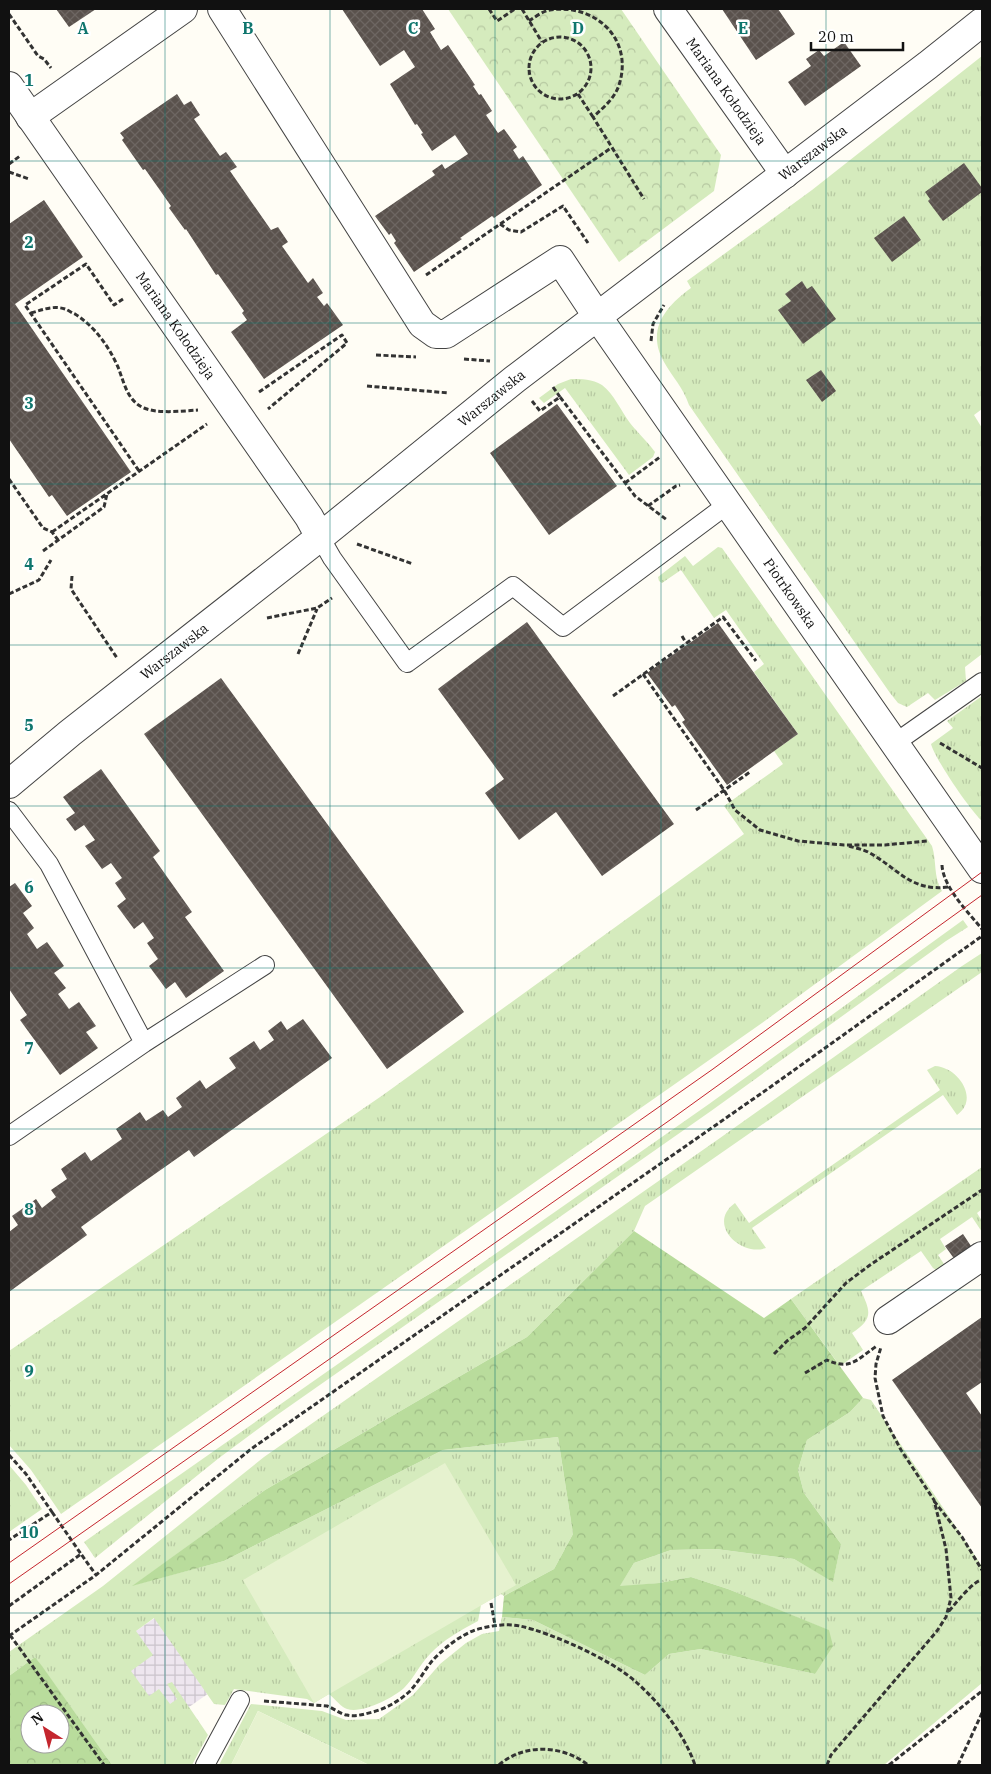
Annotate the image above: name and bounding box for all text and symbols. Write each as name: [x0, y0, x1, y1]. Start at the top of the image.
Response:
text: A: [77, 18, 89, 38]
text: B: [242, 18, 254, 38]
text: C: [408, 18, 418, 38]
text: D: [572, 18, 584, 38]
text: E: [738, 18, 748, 38]
scale bar: [811, 20, 904, 52]
text: 20 m: [818, 27, 854, 46]
street label: Mariana Kołodzieja: [682, 34, 771, 149]
text: 1: [24, 70, 34, 90]
street label: Warszawska: [775, 121, 851, 185]
text: 2: [24, 232, 34, 252]
street label: Mariana Kołodzieja: [132, 268, 220, 383]
street label: Warszawska: [454, 365, 529, 431]
text: 3: [24, 393, 34, 413]
text: 4: [24, 554, 34, 574]
street label: Piotrkowska: [759, 555, 821, 632]
street label: Warszawska: [137, 619, 212, 683]
text: 5: [24, 715, 34, 735]
text: 6: [24, 877, 34, 897]
text: 7: [24, 1038, 34, 1058]
text: 8: [24, 1199, 34, 1219]
text: 9: [24, 1361, 34, 1381]
text: 10: [19, 1522, 39, 1542]
north arrow: [20, 1704, 70, 1754]
text: N: [28, 1708, 47, 1729]

